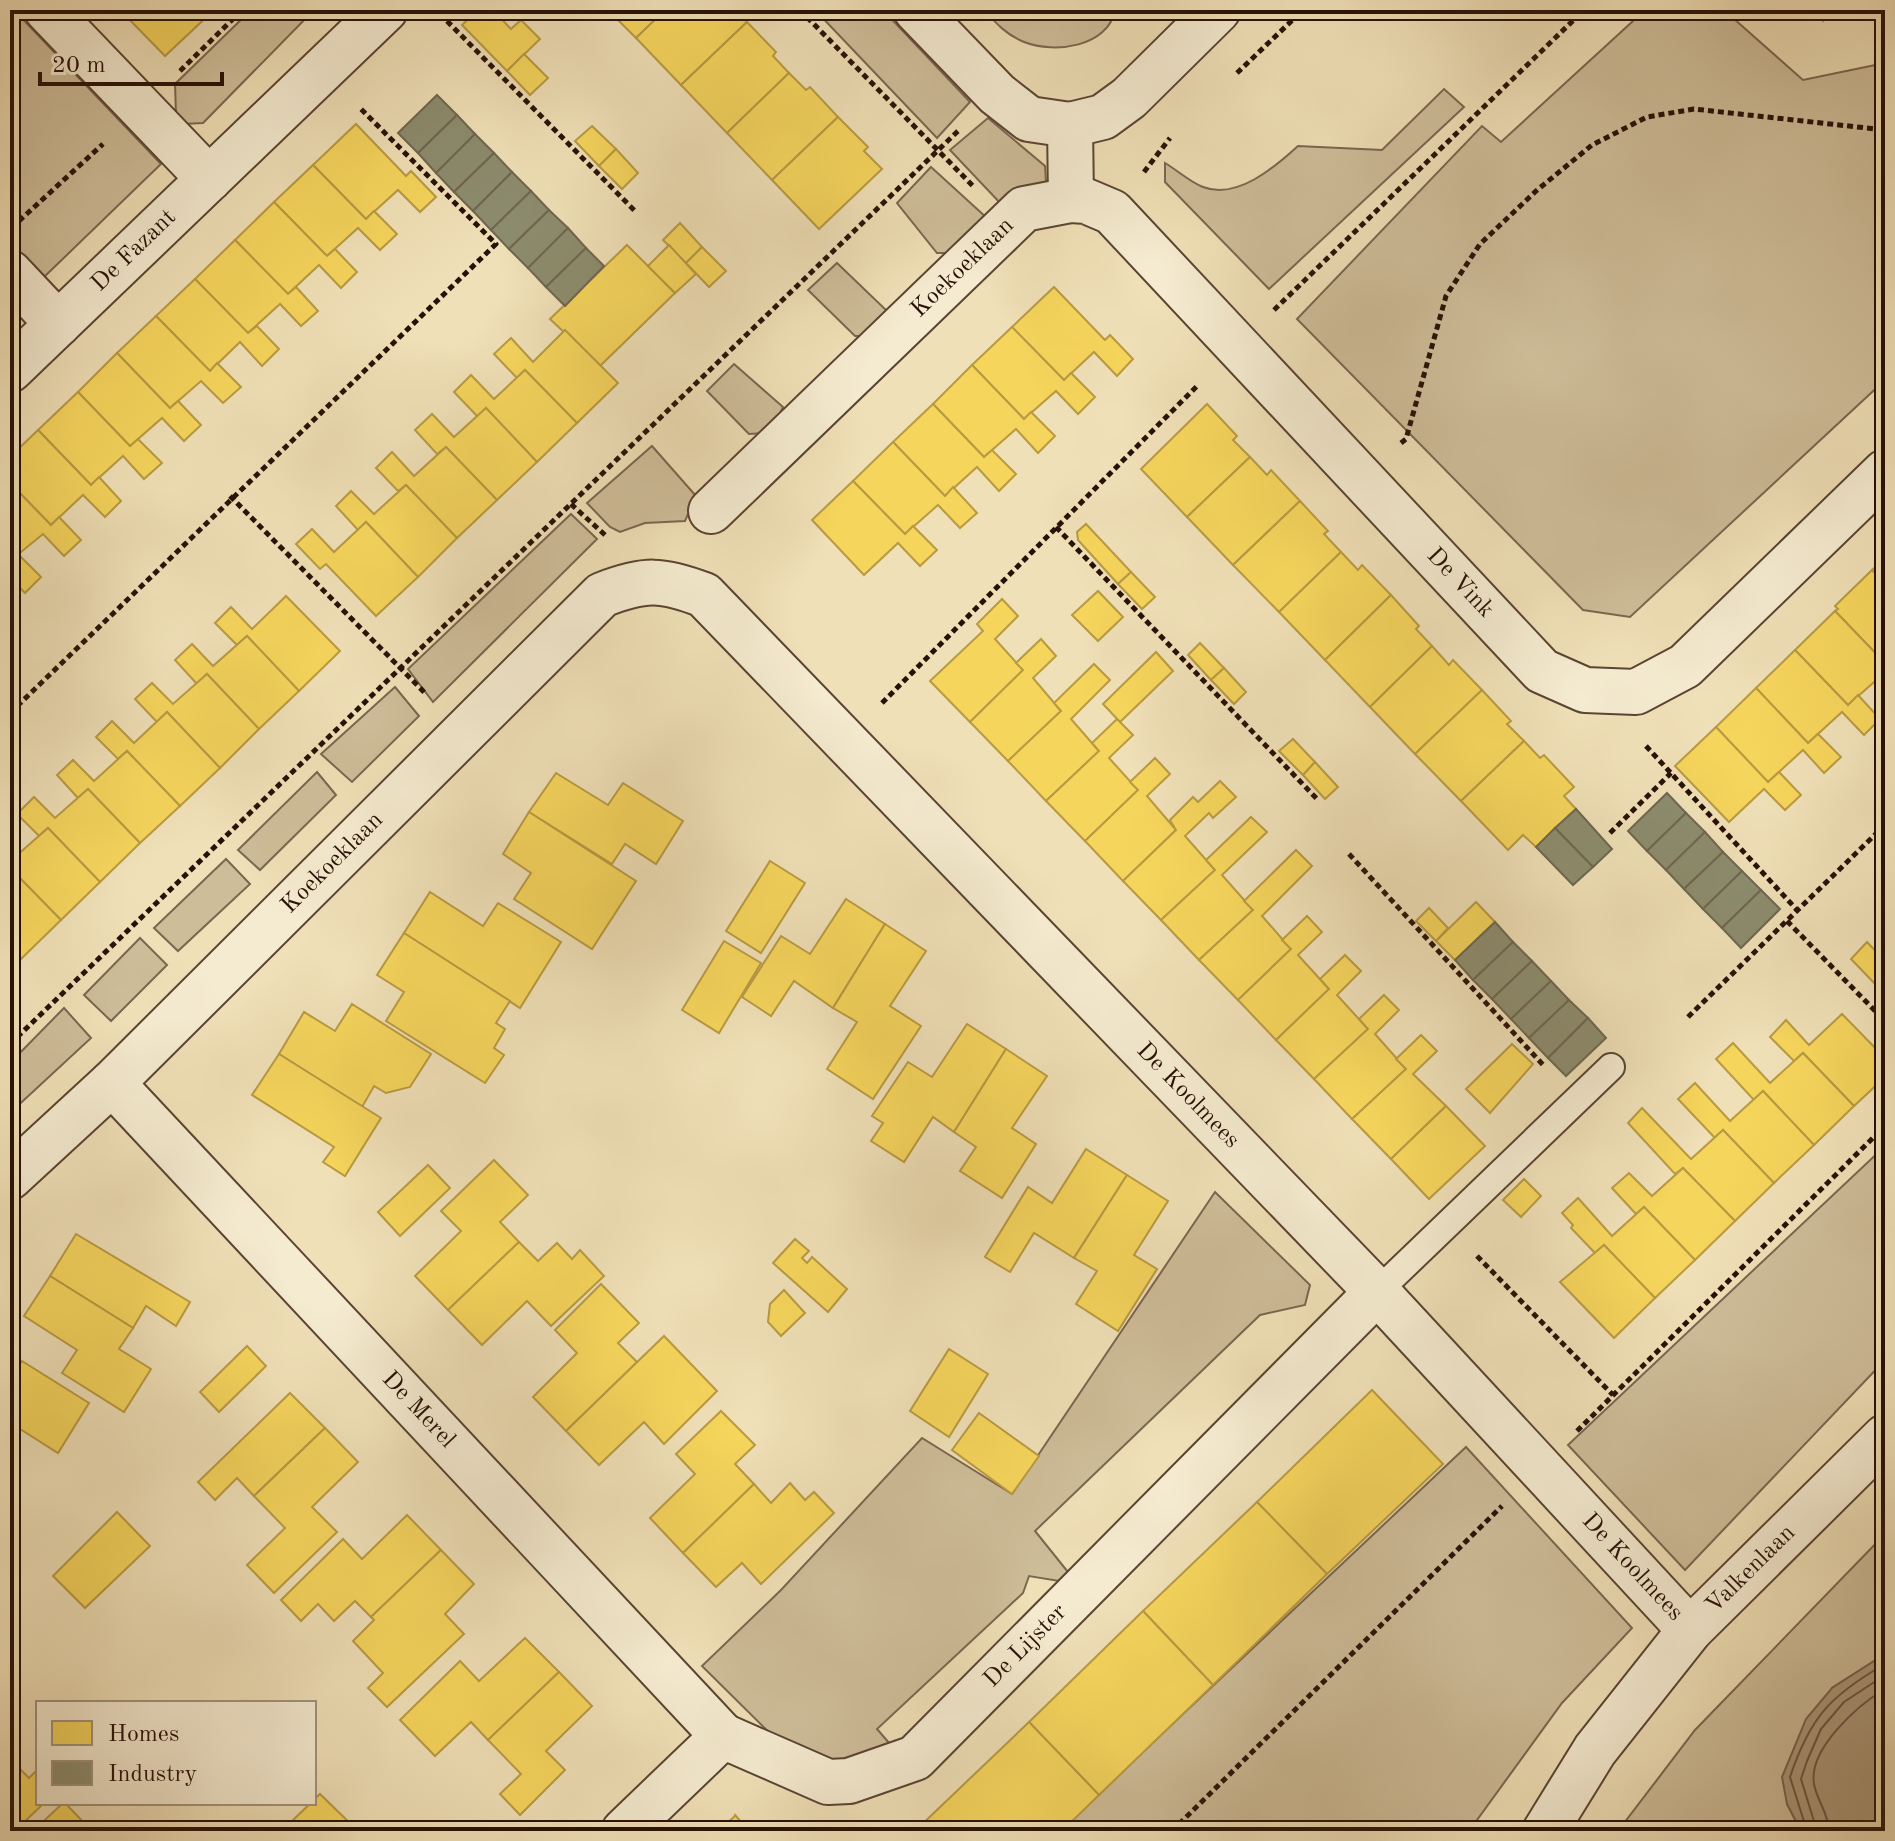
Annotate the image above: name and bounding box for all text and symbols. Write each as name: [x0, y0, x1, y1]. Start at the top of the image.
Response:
scale bar: [40, 36, 222, 86]
text: 20 m: [52, 54, 106, 78]
street label: De Fazant: [87, 205, 181, 297]
street label: Koekoeklaan: [907, 213, 1019, 323]
street label: De Vink: [1422, 544, 1498, 623]
street label: Koekoeklaan: [277, 808, 388, 918]
street label: De Koolmees: [1132, 1038, 1244, 1153]
street label: De Merel: [377, 1367, 459, 1453]
street label: De Koolmees: [1577, 1509, 1687, 1626]
street label: Valkenlaan: [1702, 1521, 1800, 1619]
street label: De Lijster: [980, 1600, 1072, 1693]
legend: [36, 1701, 316, 1805]
text: Homes: [108, 1723, 179, 1747]
text: Industry: [108, 1763, 197, 1787]

